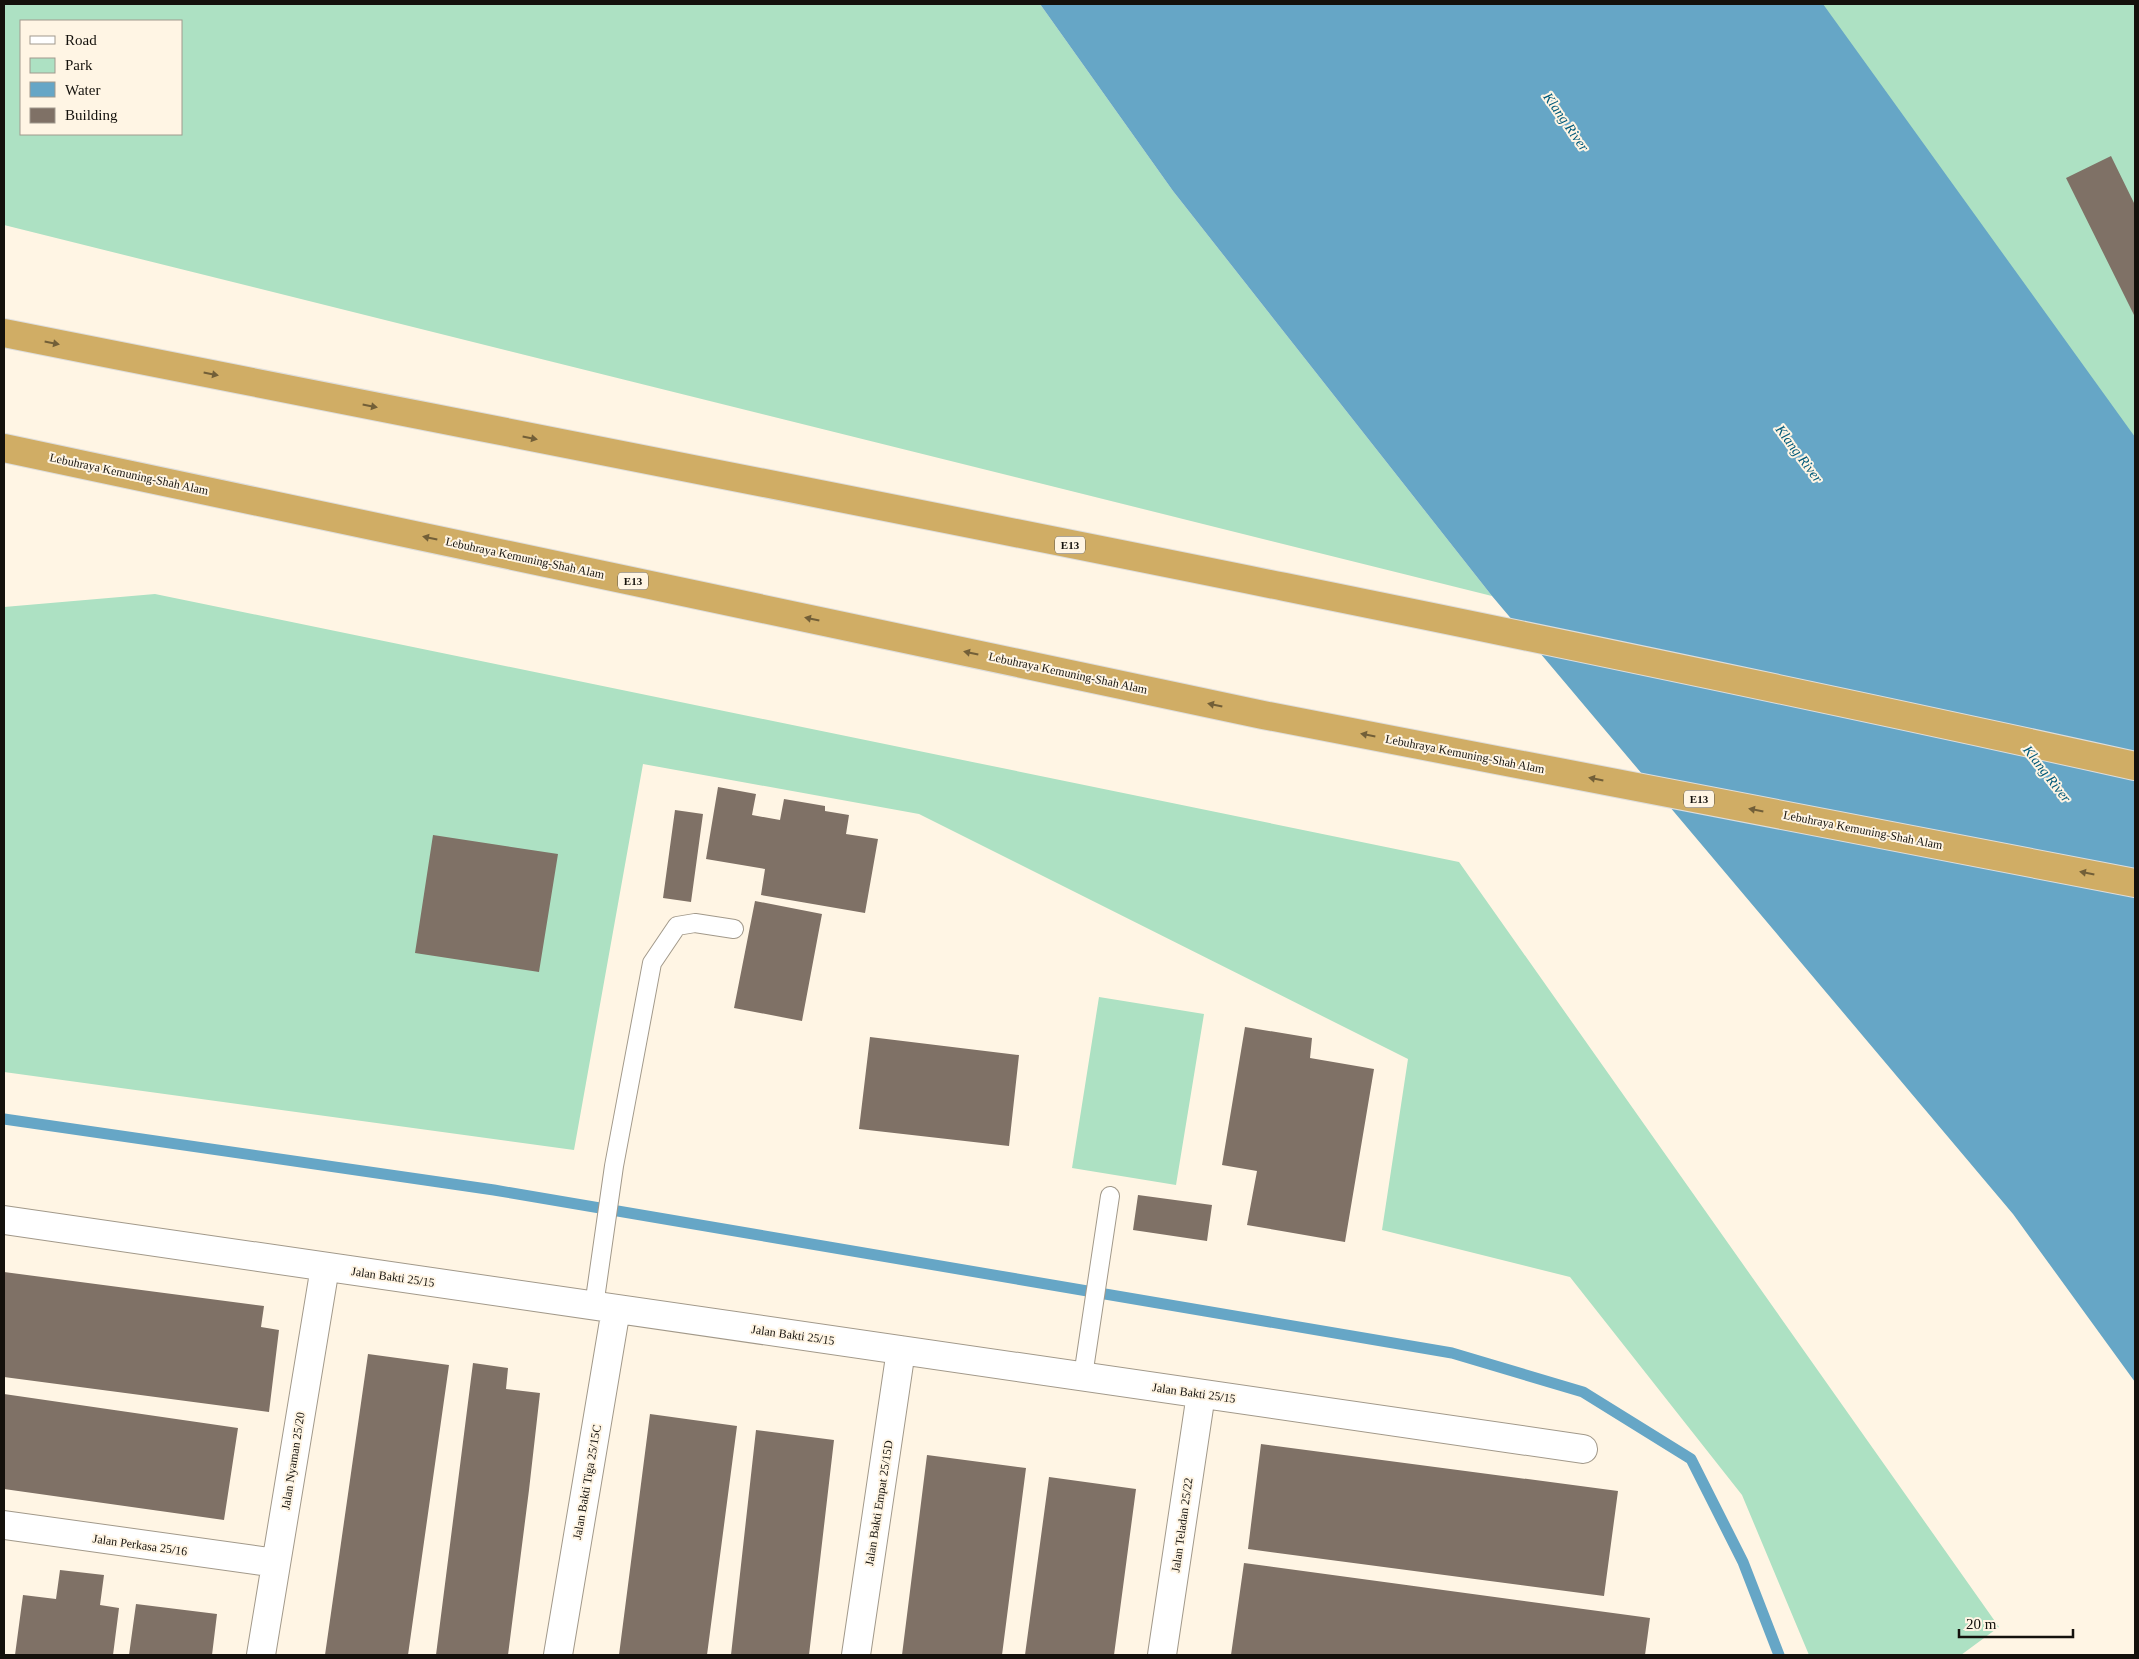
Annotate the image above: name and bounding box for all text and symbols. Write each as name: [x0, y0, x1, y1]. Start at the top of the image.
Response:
legend: [20, 20, 182, 135]
text: Road: [65, 32, 97, 48]
text: Park: [65, 57, 93, 73]
text: Water: [65, 82, 100, 98]
water label: Klang River: [1540, 89, 1592, 155]
text: Building: [65, 107, 118, 123]
one-way arrow: [44, 339, 60, 347]
one-way arrow: [203, 371, 219, 379]
one-way arrow: [363, 402, 378, 410]
water label: Klang River: [1772, 422, 1826, 486]
one-way arrow: [522, 434, 538, 442]
street label: Lebuhraya Kemuning-Shah Alam: [48, 450, 210, 498]
one-way arrow: [423, 534, 438, 542]
street label: Lebuhraya Kemuning-Shah Alam: [444, 534, 606, 582]
road number: E13: [1055, 536, 1085, 554]
road number: E13: [618, 572, 648, 590]
one-way arrow: [804, 615, 819, 623]
one-way arrow: [963, 649, 978, 657]
street label: Lebuhraya Kemuning-Shah Alam: [987, 649, 1149, 697]
one-way arrow: [1207, 700, 1223, 708]
one-way arrow: [1360, 731, 1376, 739]
street label: Lebuhraya Kemuning-Shah Alam: [1384, 732, 1546, 776]
water label: Klang River: [2020, 742, 2074, 806]
one-way arrow: [1589, 775, 1604, 783]
road number: E13: [1684, 791, 1714, 808]
one-way arrow: [1748, 805, 1764, 813]
street label: Lebuhraya Kemuning-Shah Alam: [1782, 808, 1944, 852]
one-way arrow: [2079, 869, 2095, 877]
street label: Jalan Bakti 25/15: [350, 1264, 436, 1290]
street label: Jalan Bakti 25/15: [750, 1322, 836, 1348]
street label: Jalan Bakti 25/15: [1151, 1380, 1237, 1406]
street label: Jalan Nyaman 25/20: [278, 1411, 308, 1511]
street label: Jalan Bakti Tiga 25/15C: [570, 1423, 604, 1541]
street label: Jalan Bakti Empat 25/15D: [862, 1439, 896, 1567]
street label: Jalan Teladan 25/22: [1168, 1477, 1196, 1573]
street label: Jalan Perkasa 25/16: [92, 1531, 188, 1559]
scale bar: [1959, 1606, 2073, 1638]
text: 20 m: [1966, 1616, 1997, 1632]

